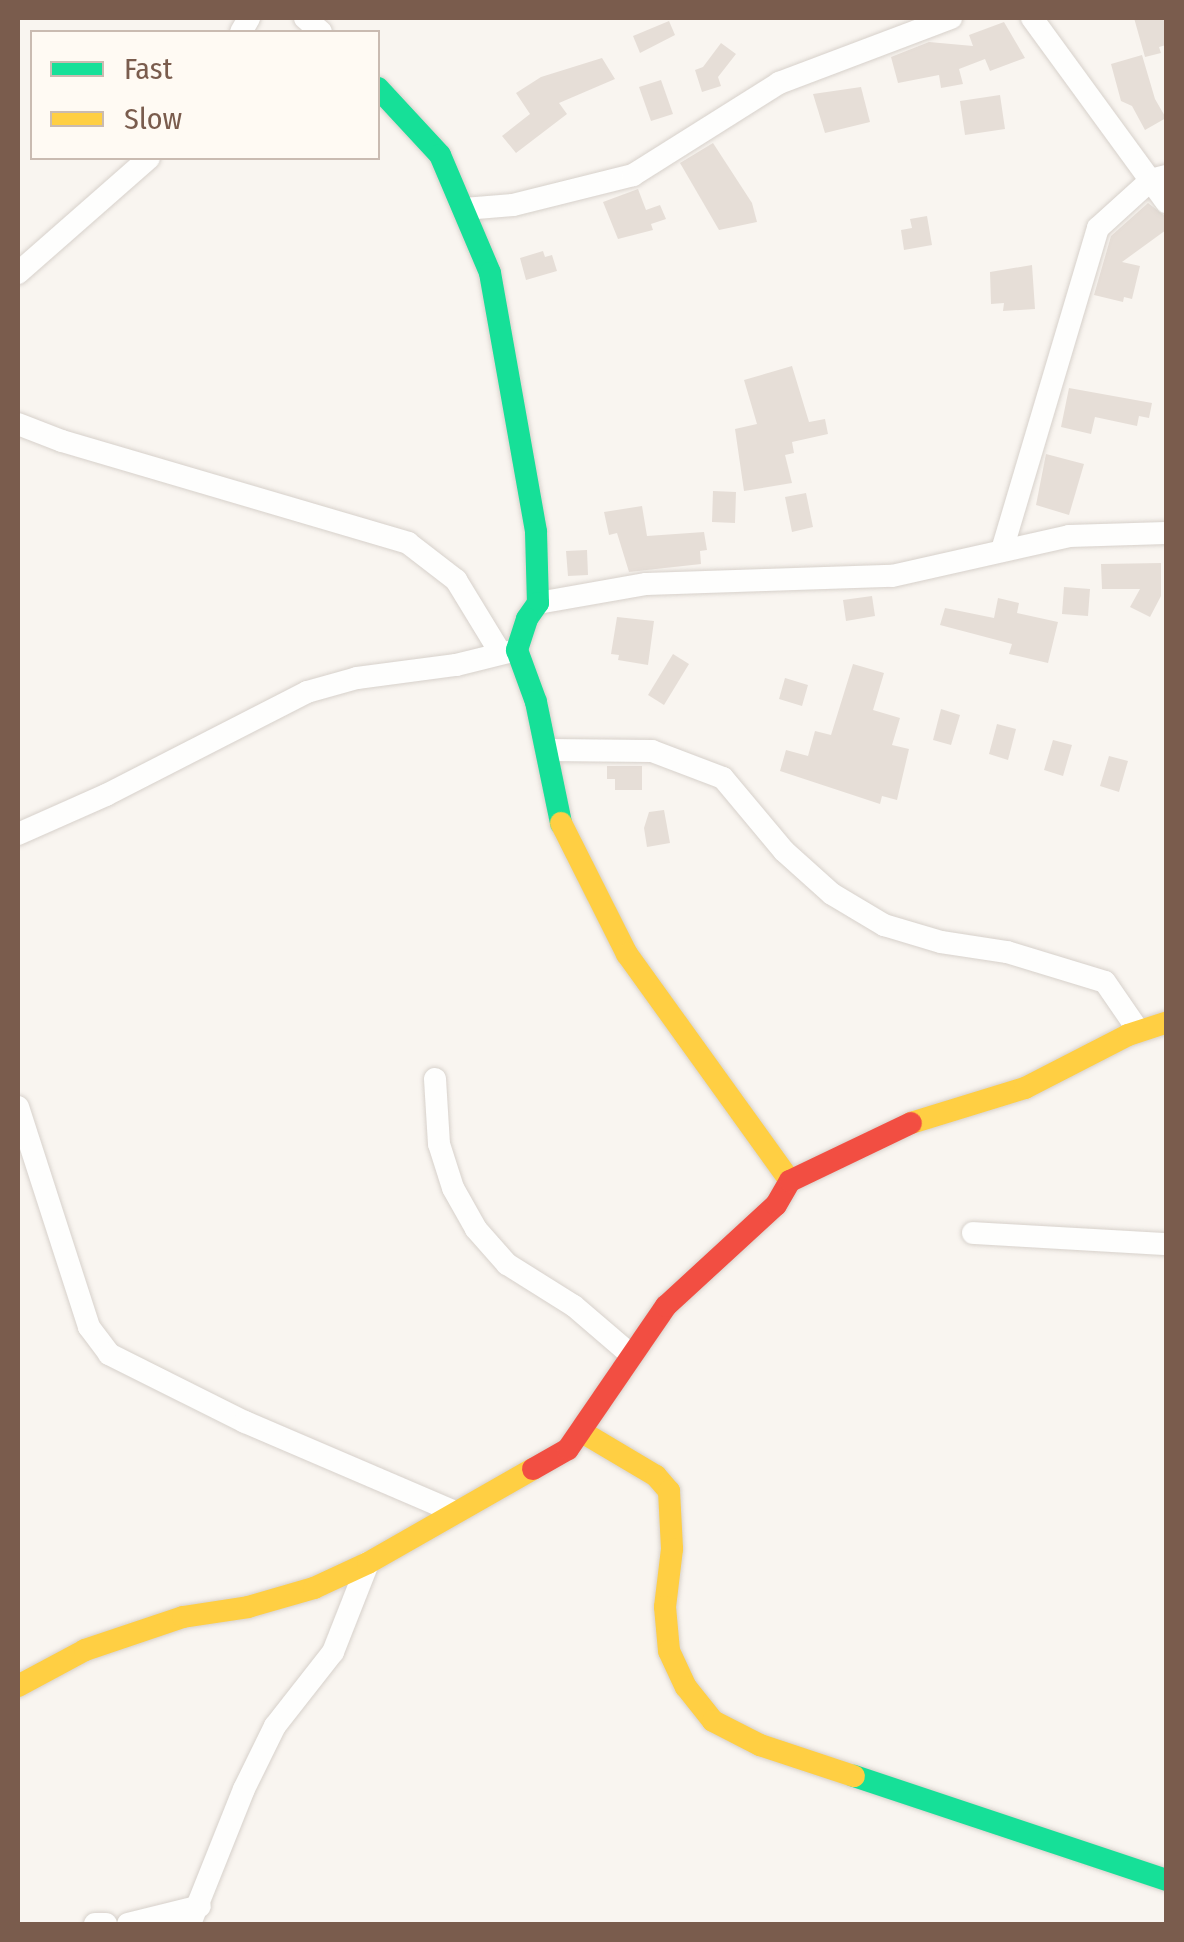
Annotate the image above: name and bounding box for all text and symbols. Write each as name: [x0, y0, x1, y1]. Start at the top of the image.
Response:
legend: [30, 30, 380, 160]
text: Fast: [124, 51, 172, 87]
text: Slow: [124, 101, 182, 137]

